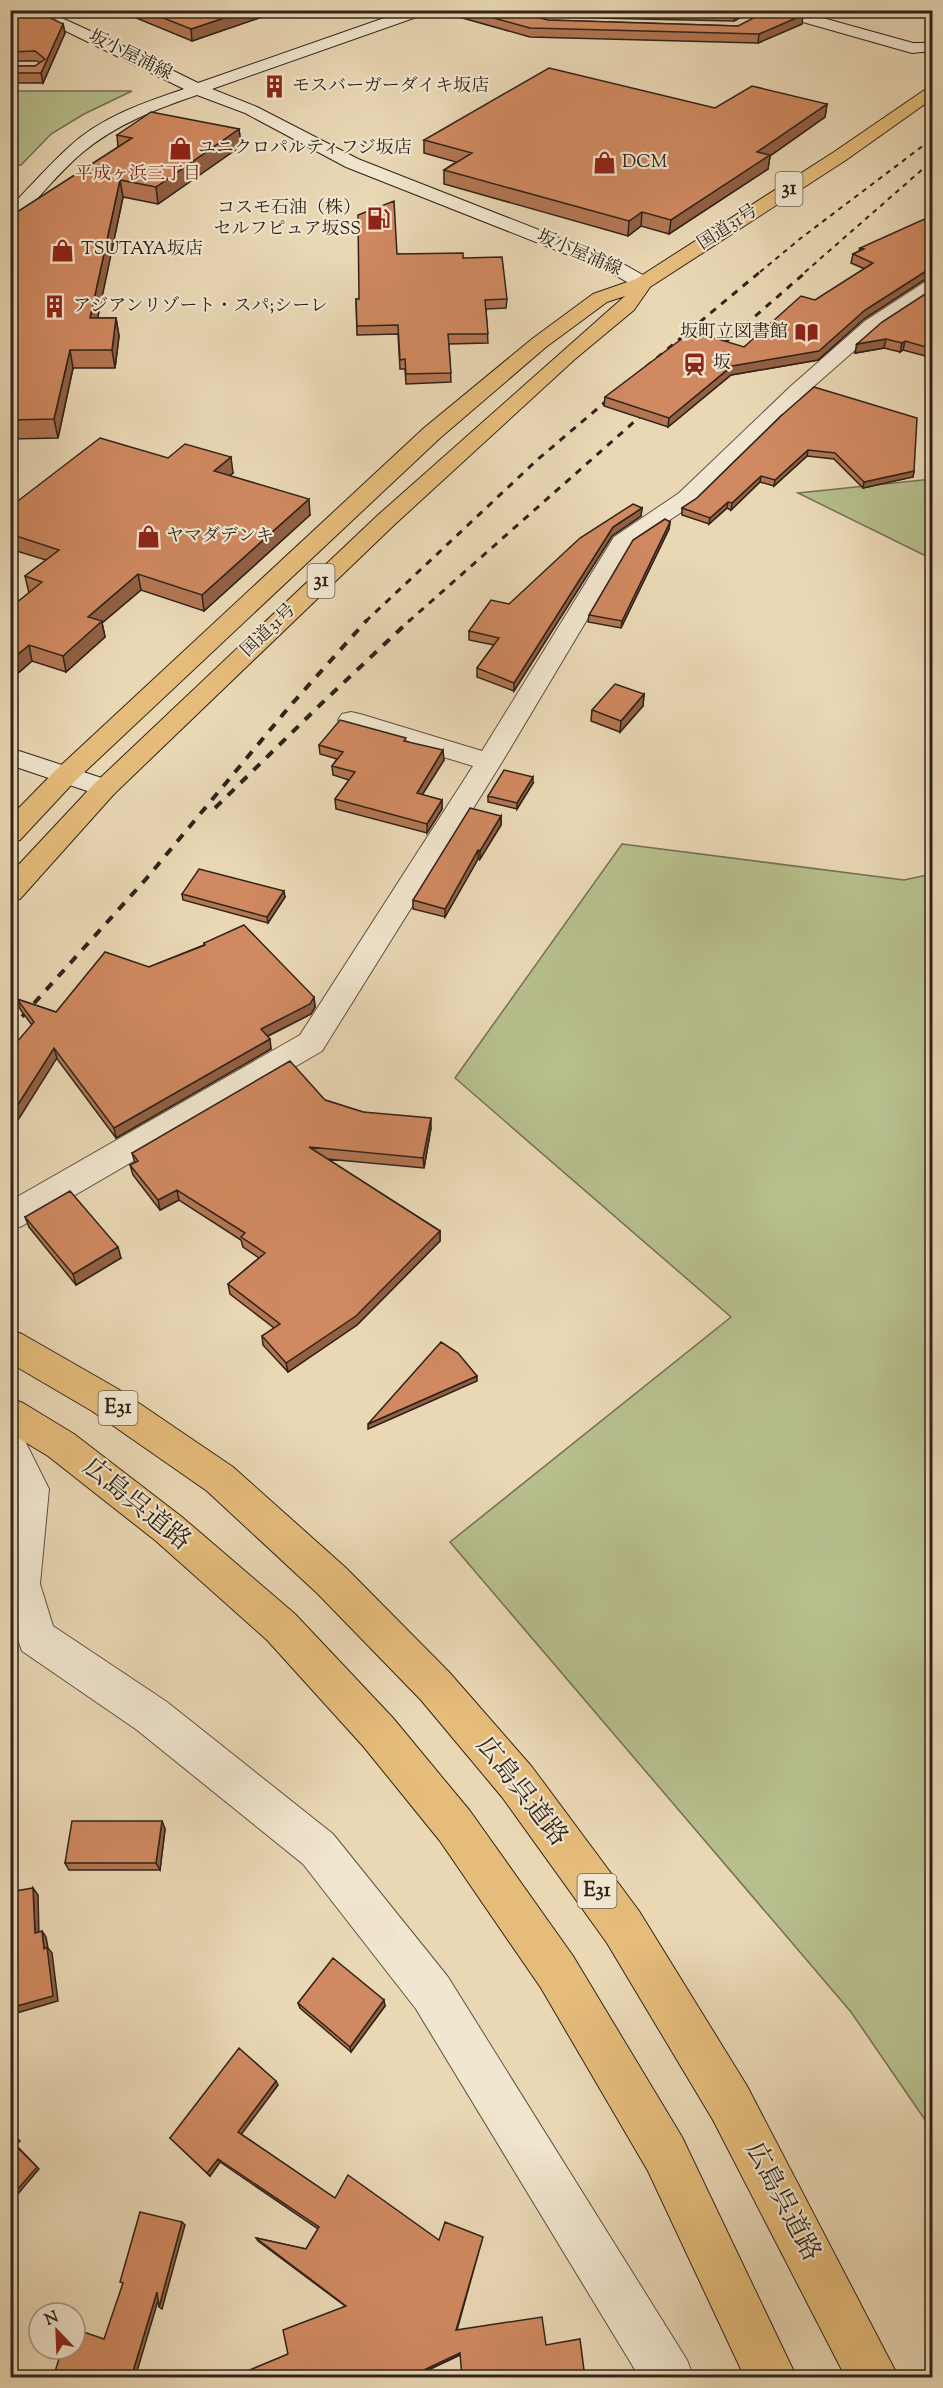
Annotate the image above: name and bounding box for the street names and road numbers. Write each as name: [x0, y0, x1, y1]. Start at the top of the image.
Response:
street label: 坂小屋浦線: [84, 25, 176, 87]
road number: 31: [776, 172, 802, 206]
street label: 国道31号: [693, 199, 763, 257]
street label: 坂小屋浦線: [532, 224, 626, 284]
road number: 31: [308, 564, 334, 598]
street label: 国道31号: [236, 598, 302, 664]
road number: E31: [98, 1391, 138, 1425]
street label: 広島呉道路: [74, 1450, 198, 1560]
street label: 広島呉道路: [466, 1729, 576, 1855]
road number: E31: [578, 1874, 616, 1908]
street label: 広島呉道路: [735, 2136, 829, 2268]

